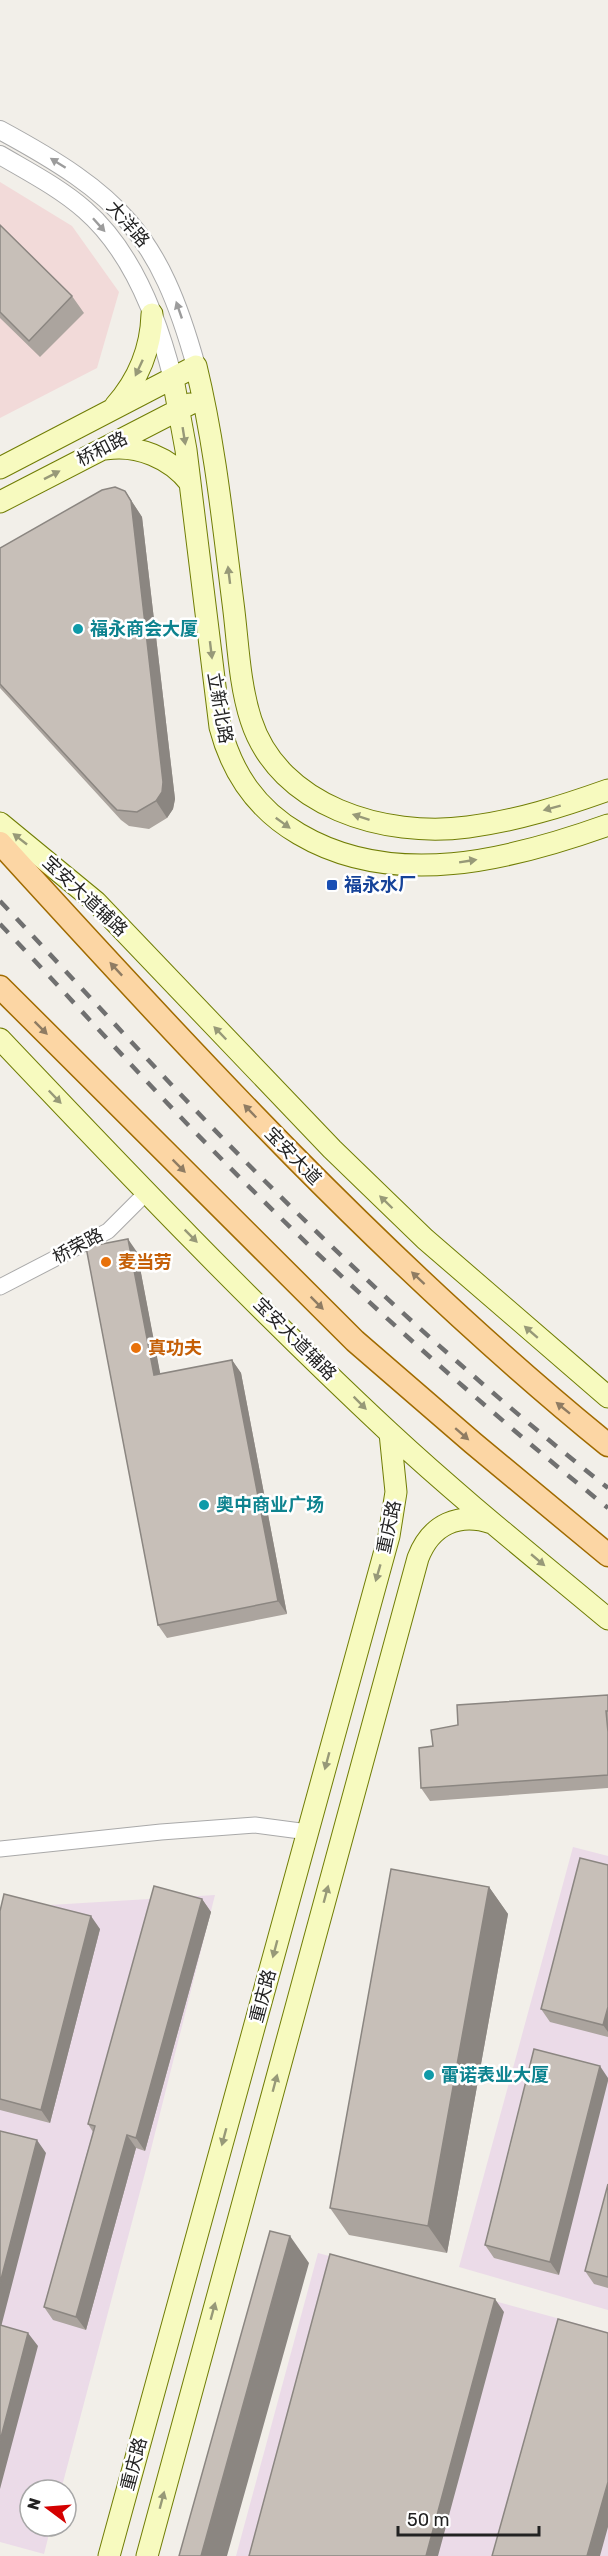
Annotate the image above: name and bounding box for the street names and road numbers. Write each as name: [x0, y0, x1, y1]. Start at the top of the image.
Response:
street label: 大洋路: [102, 196, 154, 252]
street label: 桥和路: [73, 427, 131, 471]
street label: 立新北路: [203, 671, 237, 745]
street label: 宝安大道辅路: [38, 851, 132, 941]
street label: 宝安大道: [260, 1122, 326, 1190]
street label: 桥荣路: [49, 1224, 107, 1268]
street label: 宝安大道辅路: [249, 1293, 341, 1385]
street label: 重庆路: [373, 1498, 405, 1556]
street label: 重庆路: [245, 1967, 281, 2025]
street label: 重庆路: [116, 2435, 152, 2493]

